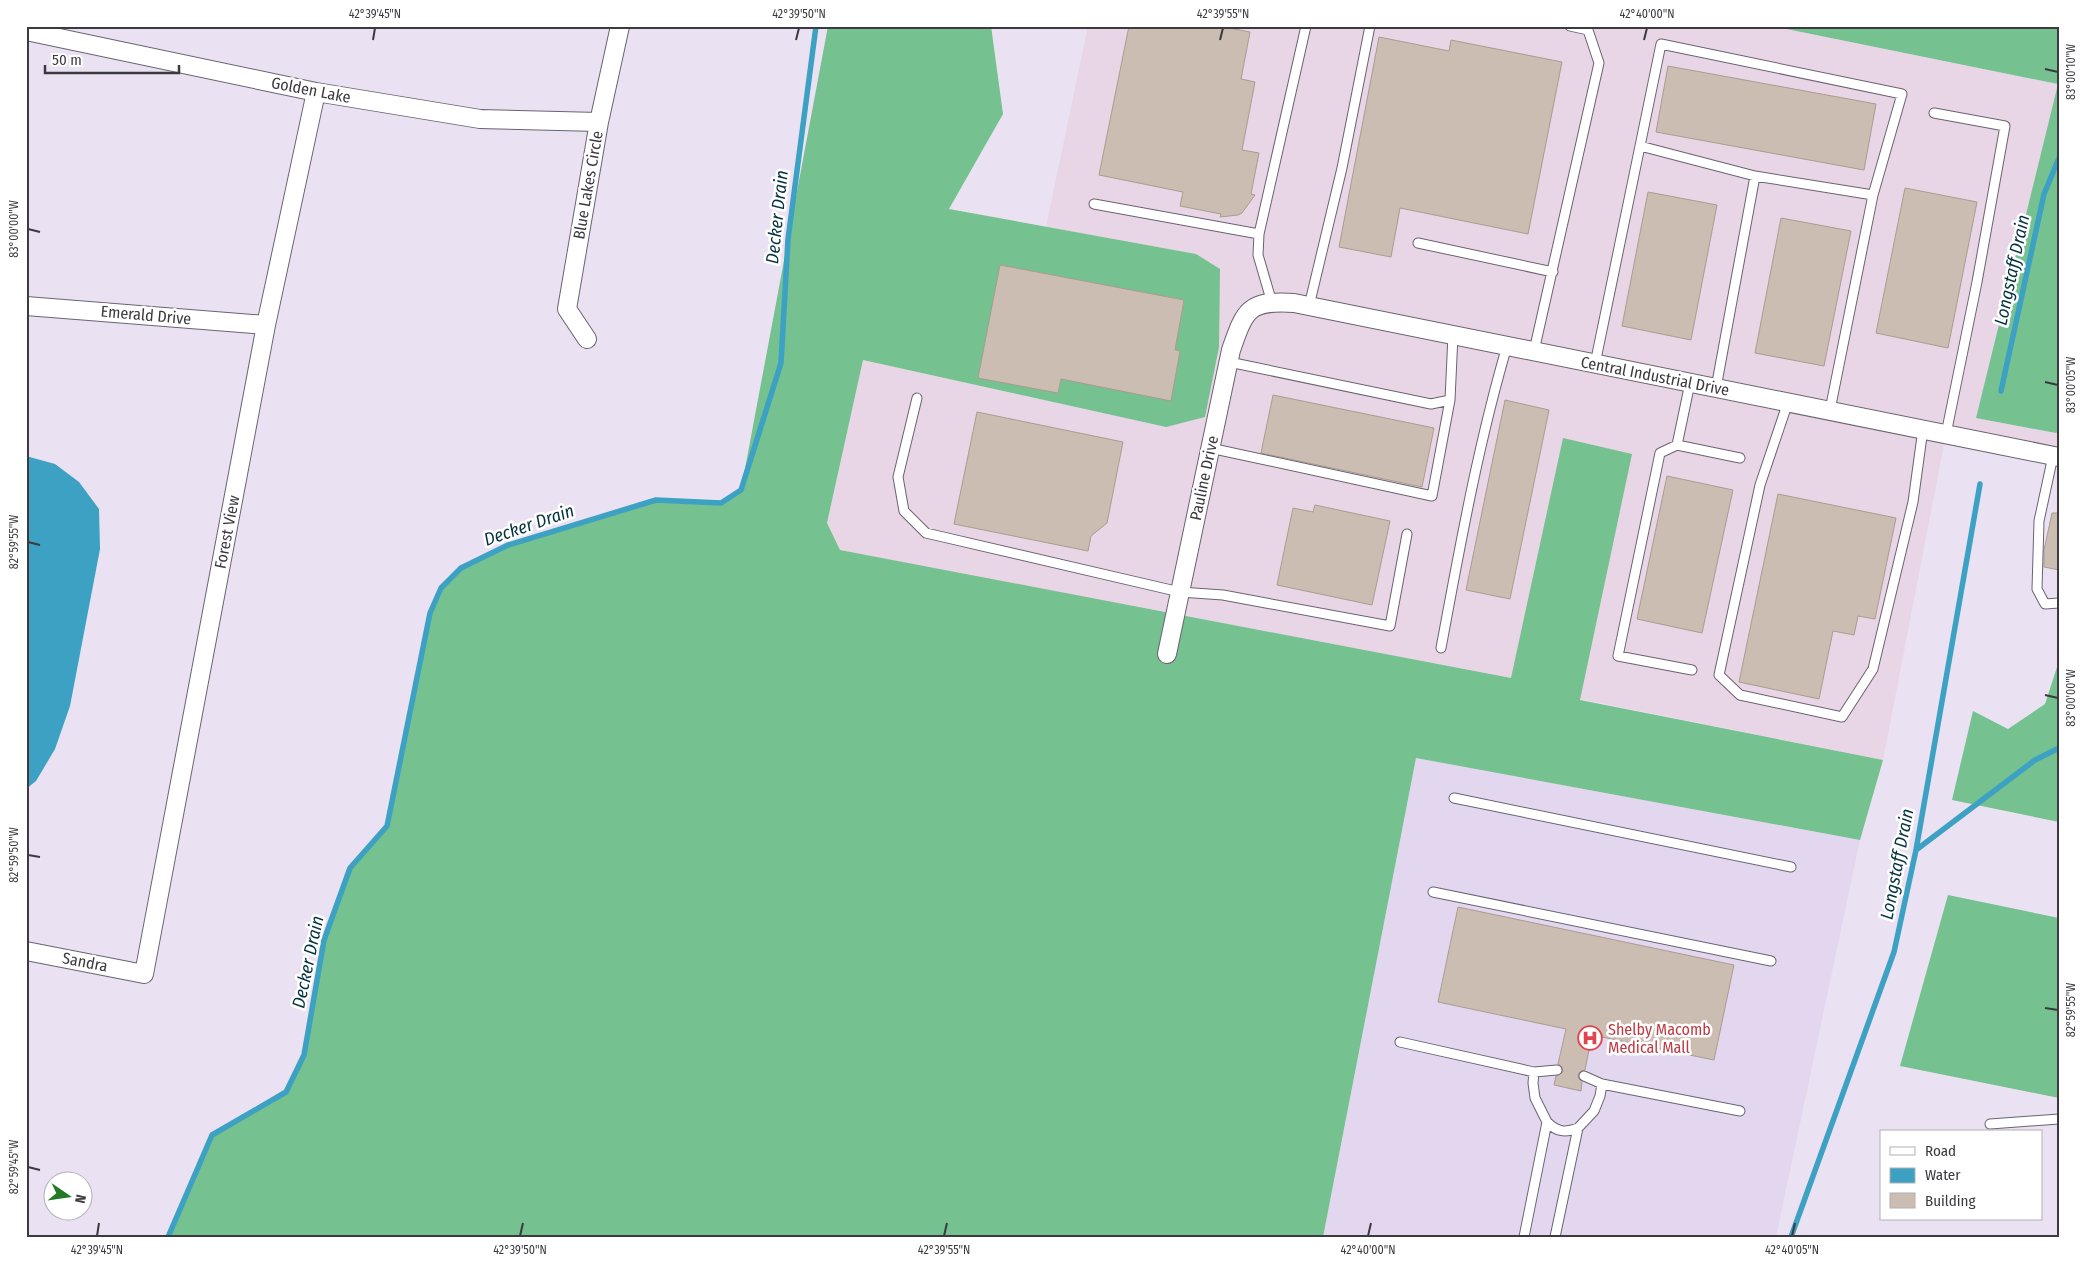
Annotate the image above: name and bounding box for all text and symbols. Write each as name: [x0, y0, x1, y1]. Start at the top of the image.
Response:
text: 42°39'45"N: [349, 7, 401, 21]
text: 42°39'50"N: [772, 7, 826, 21]
text: 42°39'55"N: [1197, 7, 1249, 21]
text: 42°40'00"N: [1619, 7, 1675, 21]
scale bar: [45, 42, 179, 74]
text: 83°00'10"W: [2064, 44, 2078, 100]
text: 50 m: [52, 51, 82, 69]
street label: Golden Lake: [270, 73, 352, 107]
street label: Blue Lakes Circle: [569, 129, 607, 241]
water label: Decker Drain: [761, 169, 793, 265]
text: 83°00'00"W: [7, 200, 21, 258]
water label: Longstaff Drain: [1990, 213, 2034, 327]
street label: Emerald Drive: [100, 302, 192, 328]
street label: Central Industrial Drive: [1579, 352, 1731, 400]
text: 83°00'05"W: [2064, 357, 2078, 413]
street label: Pauline Drive: [1186, 434, 1222, 522]
street label: Forest View: [211, 493, 244, 570]
water label: Decker Drain: [481, 499, 577, 551]
text: 82°59'55"W: [7, 515, 21, 569]
text: 83°00'00"W: [2064, 669, 2078, 727]
water label: Longstaff Drain: [1875, 807, 1919, 921]
text: 82°59'50"W: [7, 827, 21, 883]
water label: Decker Drain: [287, 914, 329, 1010]
street label: Sandra: [61, 948, 109, 976]
text: 82°59'55"W: [2064, 983, 2078, 1037]
place label: Shelby Macomb Medical Mall: [1608, 1020, 1711, 1057]
hospital icon: Shelby Macomb Medical Mall: [1577, 1025, 1603, 1051]
legend: [1880, 1130, 2042, 1220]
text: 82°59'45"W: [7, 1140, 21, 1194]
text: Road: [1925, 1142, 1956, 1160]
text: Water: [1925, 1166, 1961, 1184]
north arrow: [42, 1170, 92, 1220]
text: Building: [1925, 1192, 1976, 1210]
text: N: [71, 1193, 89, 1205]
text: 42°39'45"N: [71, 1243, 123, 1257]
text: 42°39'50"N: [493, 1243, 547, 1257]
text: 42°39'55"N: [918, 1243, 970, 1257]
text: 42°40'00"N: [1340, 1243, 1396, 1257]
text: 42°40'05"N: [1765, 1243, 1819, 1257]

